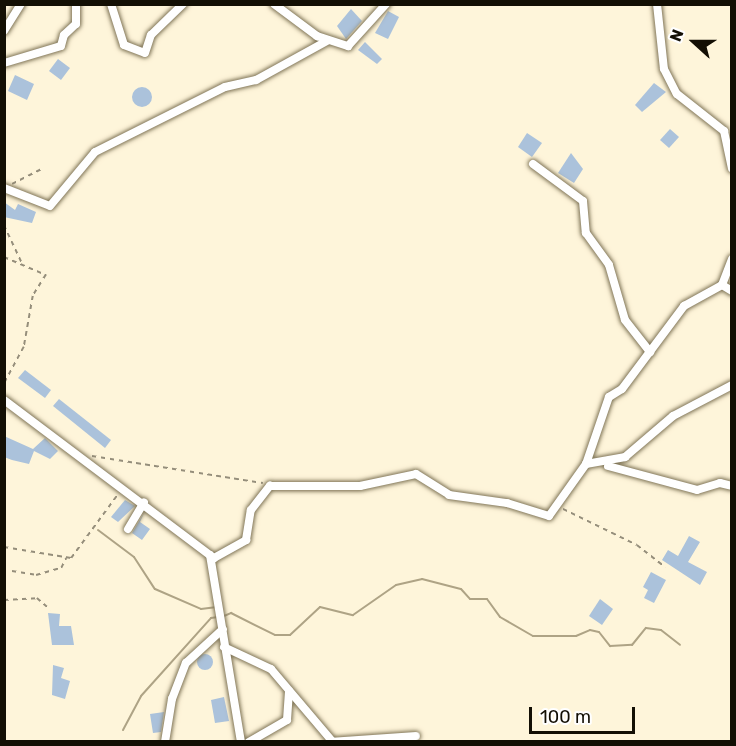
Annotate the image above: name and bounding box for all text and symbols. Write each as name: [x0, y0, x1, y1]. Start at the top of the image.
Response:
north arrow: [664, 12, 724, 72]
text: N: [666, 27, 688, 44]
scale bar: [532, 695, 638, 733]
text: 100 m: [540, 706, 591, 728]

